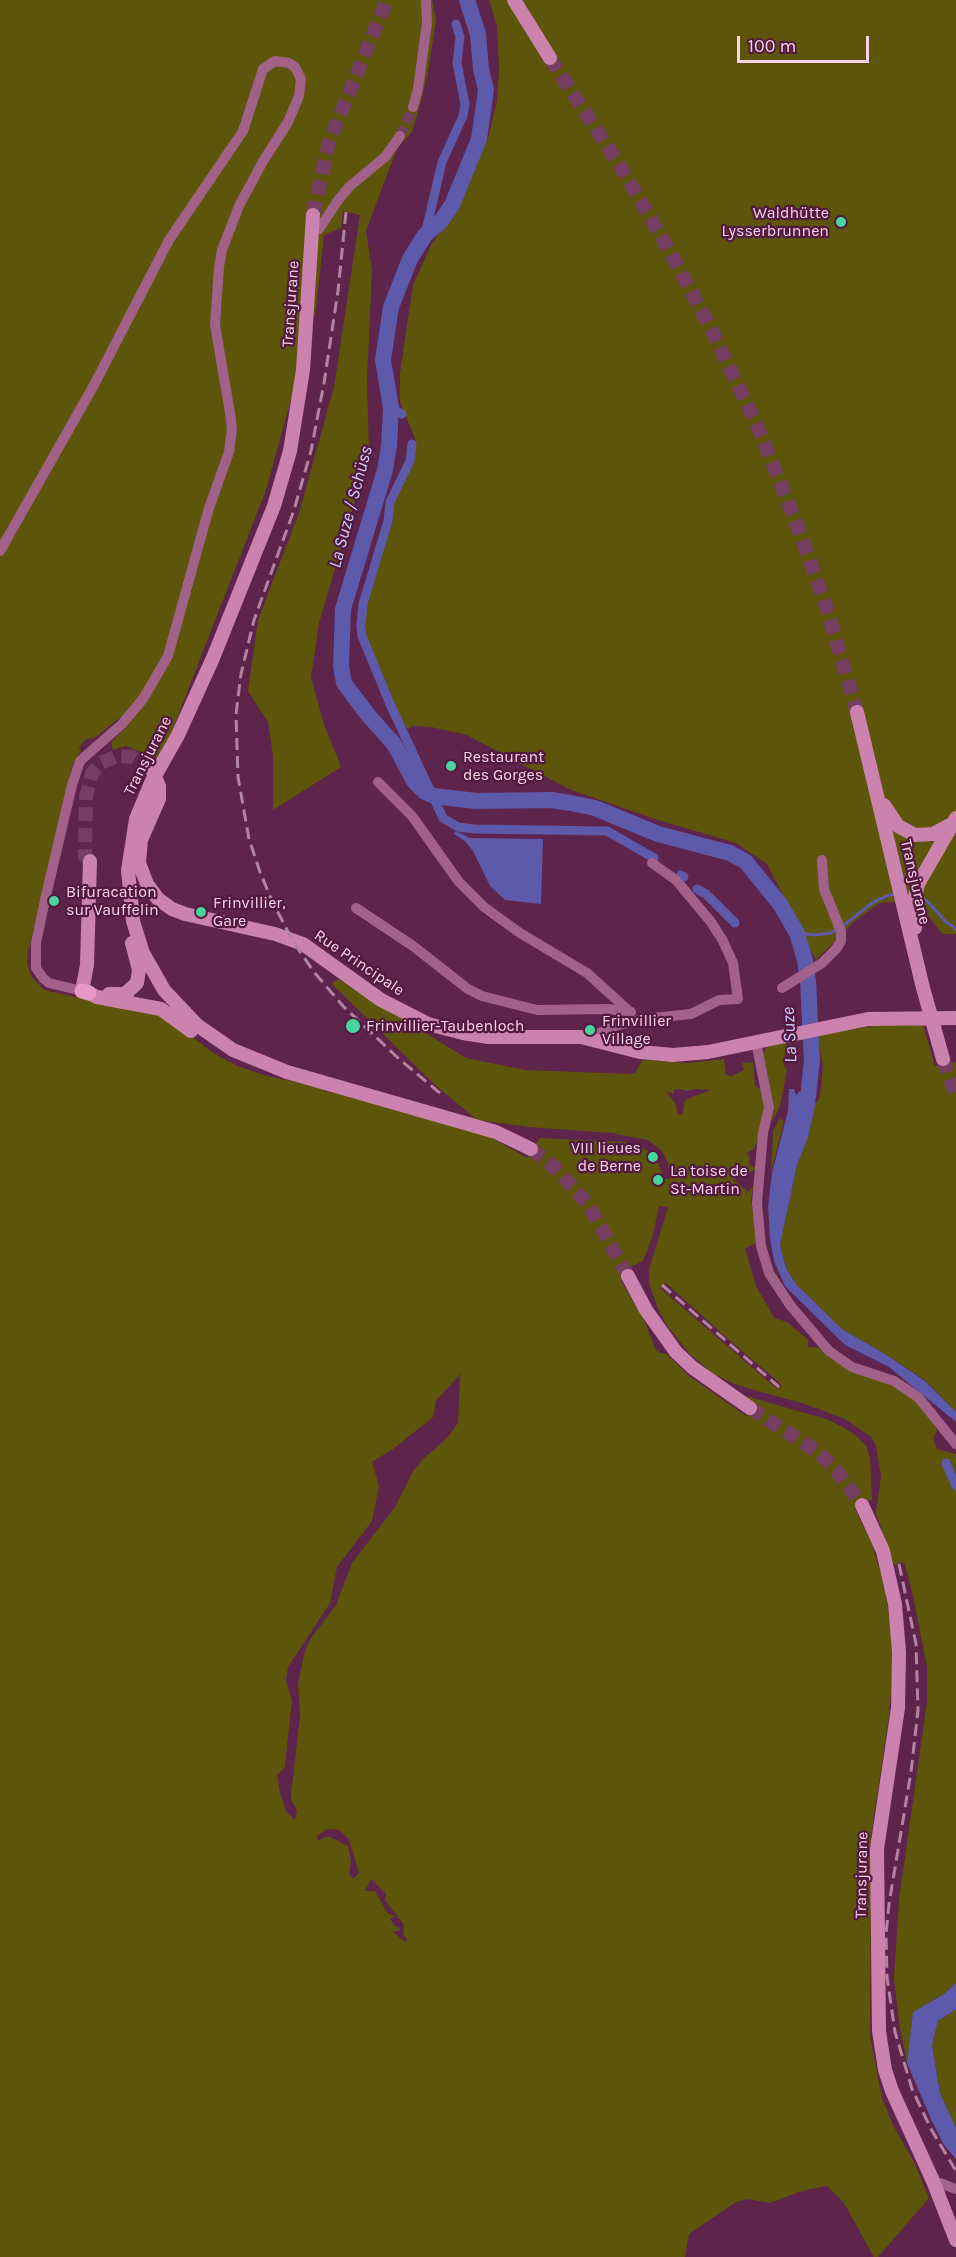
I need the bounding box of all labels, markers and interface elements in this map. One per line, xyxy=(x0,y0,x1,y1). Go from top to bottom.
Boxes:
scale bar xyxy=(740,24,872,62)
text: 100 m xyxy=(748,35,796,57)
place label: Waldhütte Lysserbrunnen xyxy=(722,203,829,241)
marker: Waldhütte Lysserbrunnen xyxy=(834,215,848,229)
street label: Transjurane xyxy=(278,260,304,348)
water label: La Suze / Schüss xyxy=(324,444,378,570)
street label: Transjurane xyxy=(120,713,176,799)
place label: Restaurant des Gorges xyxy=(463,747,544,785)
marker: Restaurant des Gorges xyxy=(444,759,458,773)
street label: Transjurane xyxy=(896,838,934,926)
place label: Bifuracation sur Vauffelin xyxy=(66,882,159,920)
place label: Frinvillier, Gare xyxy=(213,893,285,931)
marker: Bifuracation sur Vauffelin xyxy=(47,894,61,908)
marker: Frinvillier, Gare xyxy=(194,905,208,919)
street label: Rue Principale xyxy=(310,926,408,1000)
water label: La Suze xyxy=(778,1006,802,1064)
place label: Frinvillier Village xyxy=(602,1011,671,1049)
place label: Frinvillier-Taubenloch xyxy=(366,1016,524,1036)
marker: Frinvillier-Taubenloch xyxy=(344,1017,362,1035)
marker: Frinvillier Village xyxy=(583,1023,597,1037)
place label: VIII lieues de Berne xyxy=(571,1138,641,1176)
marker: VIII lieues de Berne xyxy=(646,1150,660,1164)
place label: La toise de St-Martin xyxy=(670,1161,748,1199)
marker: La toise de St-Martin xyxy=(651,1173,665,1187)
street label: Transjurane xyxy=(852,1832,872,1918)

